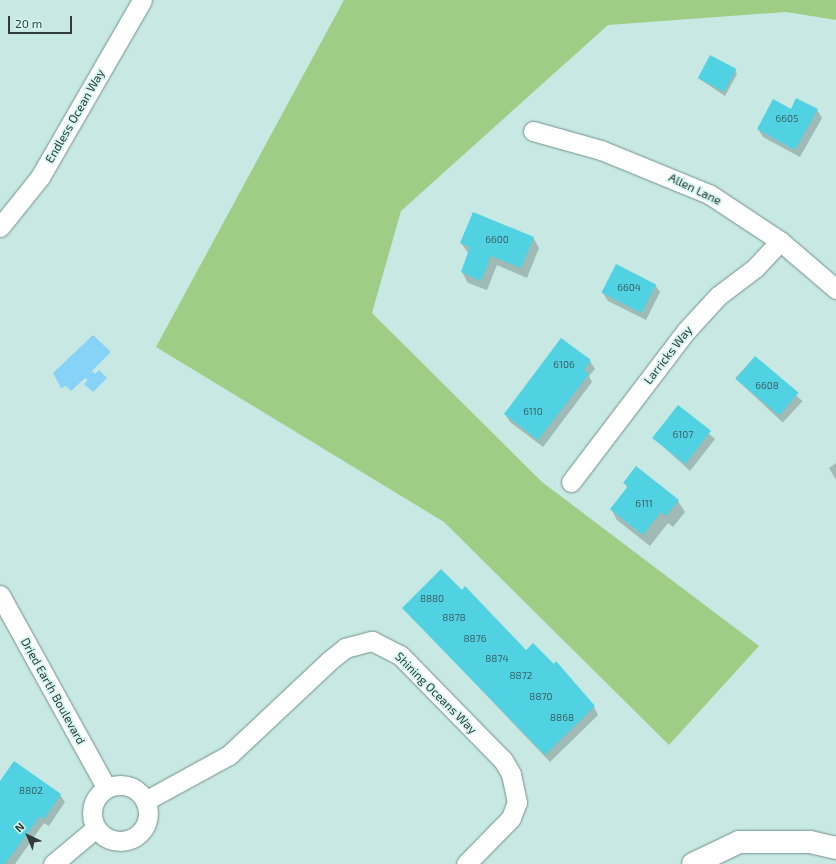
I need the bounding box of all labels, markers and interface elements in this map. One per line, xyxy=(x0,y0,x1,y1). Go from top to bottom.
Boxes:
scale bar xyxy=(10,8,74,34)
text: 20 m xyxy=(15,16,42,30)
street label: Endless Ocean Way xyxy=(42,66,108,166)
house number: 6605 xyxy=(776,113,798,125)
street label: Allen Lane xyxy=(666,170,724,208)
house number: 6600 xyxy=(485,234,509,246)
house number: 6604 xyxy=(617,282,641,294)
street label: Larricks Way xyxy=(641,323,695,387)
house number: 6106 xyxy=(553,359,575,371)
house number: 6608 xyxy=(755,380,779,392)
house number: 6110 xyxy=(523,406,543,418)
house number: 6107 xyxy=(673,429,693,441)
house number: 6111 xyxy=(635,498,653,510)
house number: 8880 xyxy=(420,593,444,605)
house number: 8878 xyxy=(442,612,466,624)
house number: 8876 xyxy=(464,633,486,645)
street label: Dried Earth Boulevard xyxy=(18,635,88,747)
street label: Shining Oceans Way xyxy=(392,649,480,737)
house number: 8874 xyxy=(485,653,509,665)
house number: 8872 xyxy=(510,670,532,682)
house number: 8870 xyxy=(529,691,553,703)
house number: 8868 xyxy=(550,712,574,724)
house number: 8802 xyxy=(19,785,43,797)
north arrow xyxy=(8,816,48,856)
text: N xyxy=(12,820,27,834)

